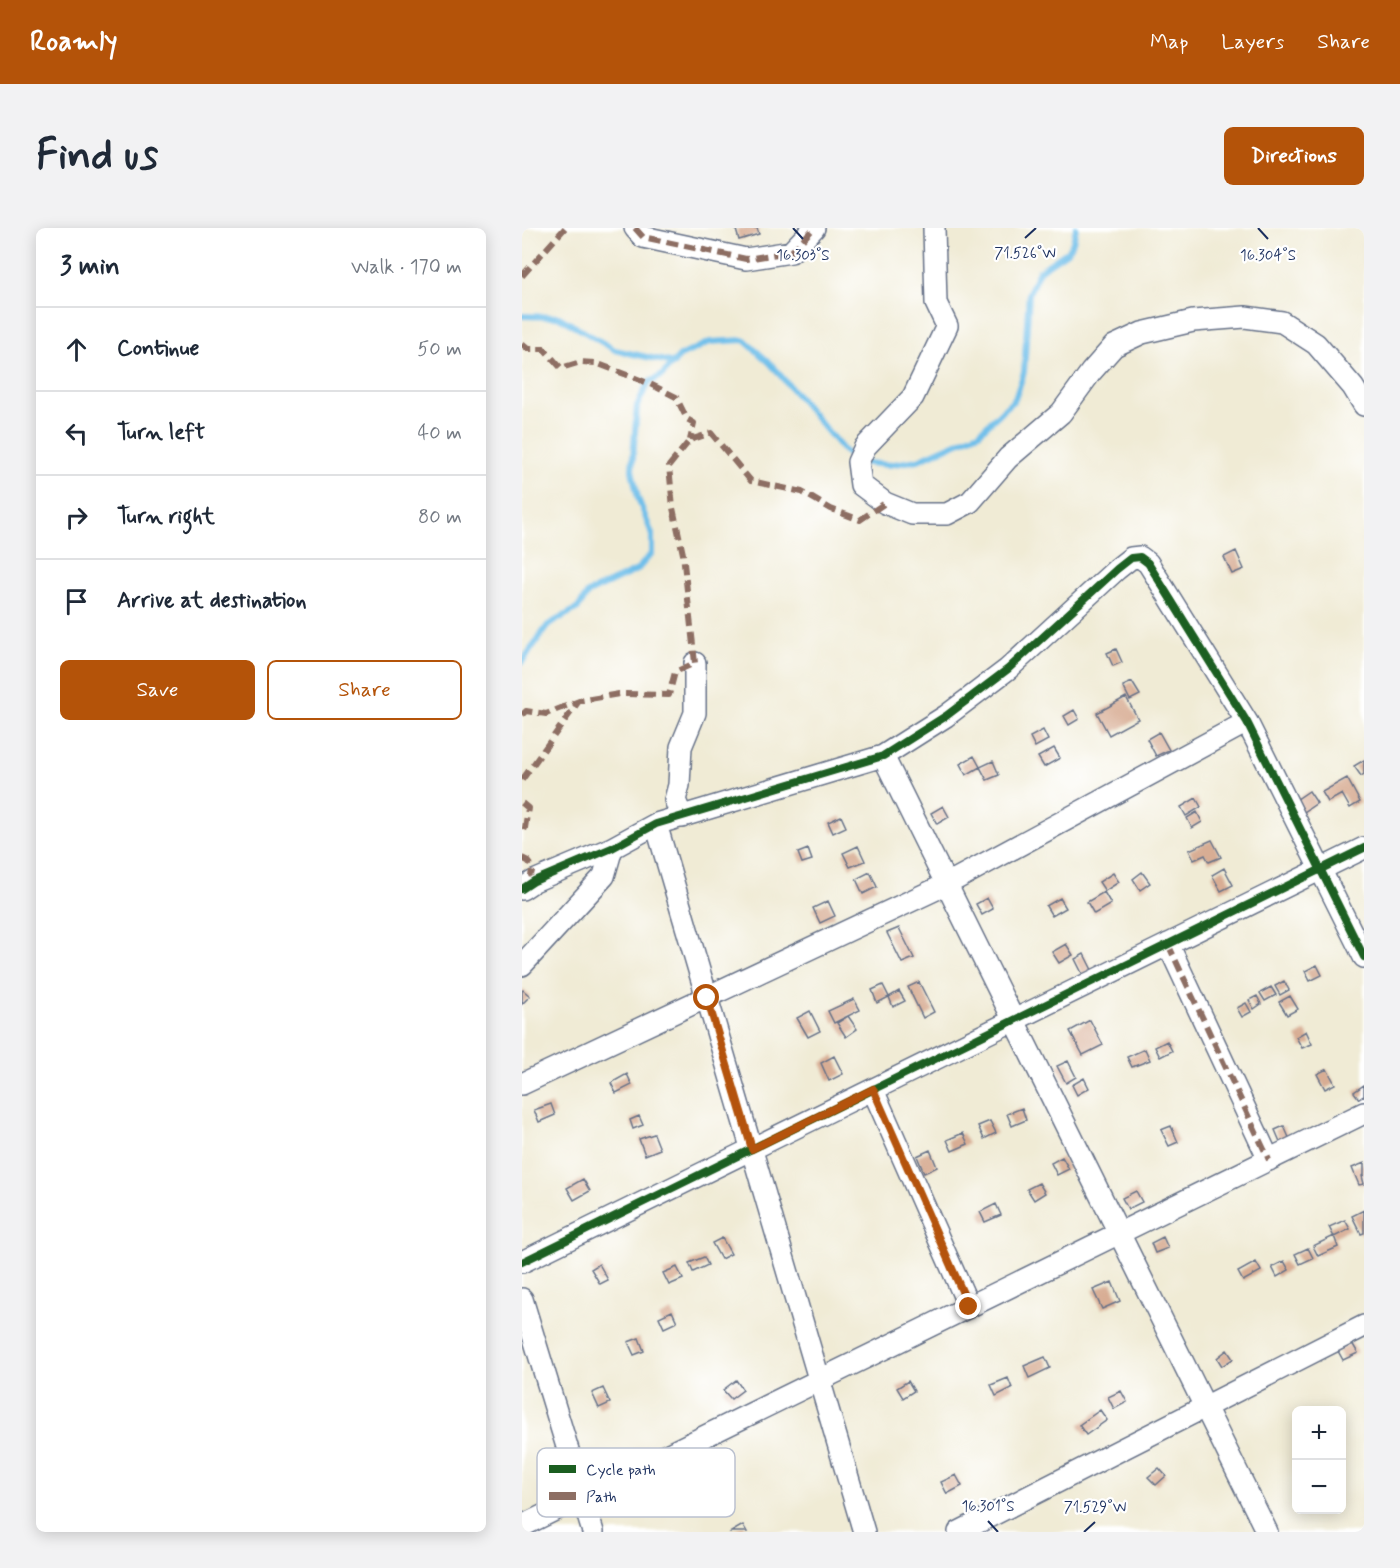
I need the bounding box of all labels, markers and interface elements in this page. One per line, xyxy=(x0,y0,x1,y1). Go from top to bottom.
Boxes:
text: Roamly xyxy=(30,24,118,61)
text: Map xyxy=(1150,28,1188,56)
text: Layers xyxy=(1221,28,1284,56)
text: Share xyxy=(1317,28,1370,56)
button: Directions xyxy=(1224,127,1364,185)
text: Find us xyxy=(36,129,158,184)
text: 71.526°W xyxy=(994,244,1056,264)
text: 16.303°S xyxy=(776,246,830,266)
text: 16.304°S xyxy=(1240,246,1296,266)
text: 3 min xyxy=(60,250,120,284)
text: Walk · 170 m xyxy=(351,254,462,281)
icon: ahead xyxy=(60,333,93,366)
text: Continue xyxy=(117,335,199,363)
text: 50 m xyxy=(417,336,462,363)
icon: left xyxy=(60,417,93,450)
text: Turn left xyxy=(117,419,205,447)
text: 40 m xyxy=(418,420,462,447)
icon: right xyxy=(60,501,93,534)
text: Turn right xyxy=(117,503,215,531)
text: 80 m xyxy=(418,504,462,531)
icon: arrive xyxy=(60,585,93,618)
text: Arrive at destination xyxy=(117,587,307,615)
button: Save xyxy=(60,660,255,720)
button: Share xyxy=(267,660,462,720)
route start xyxy=(693,984,719,1010)
route end xyxy=(955,1293,981,1319)
map controls xyxy=(1292,1406,1346,1514)
button: + xyxy=(1292,1406,1346,1460)
legend xyxy=(537,1448,735,1517)
text: Cycle path xyxy=(586,1460,656,1481)
button: − xyxy=(1292,1460,1346,1514)
text: Path xyxy=(586,1487,617,1508)
text: 16.301°S xyxy=(961,1497,1015,1517)
text: 71.529°W xyxy=(1064,1498,1126,1518)

